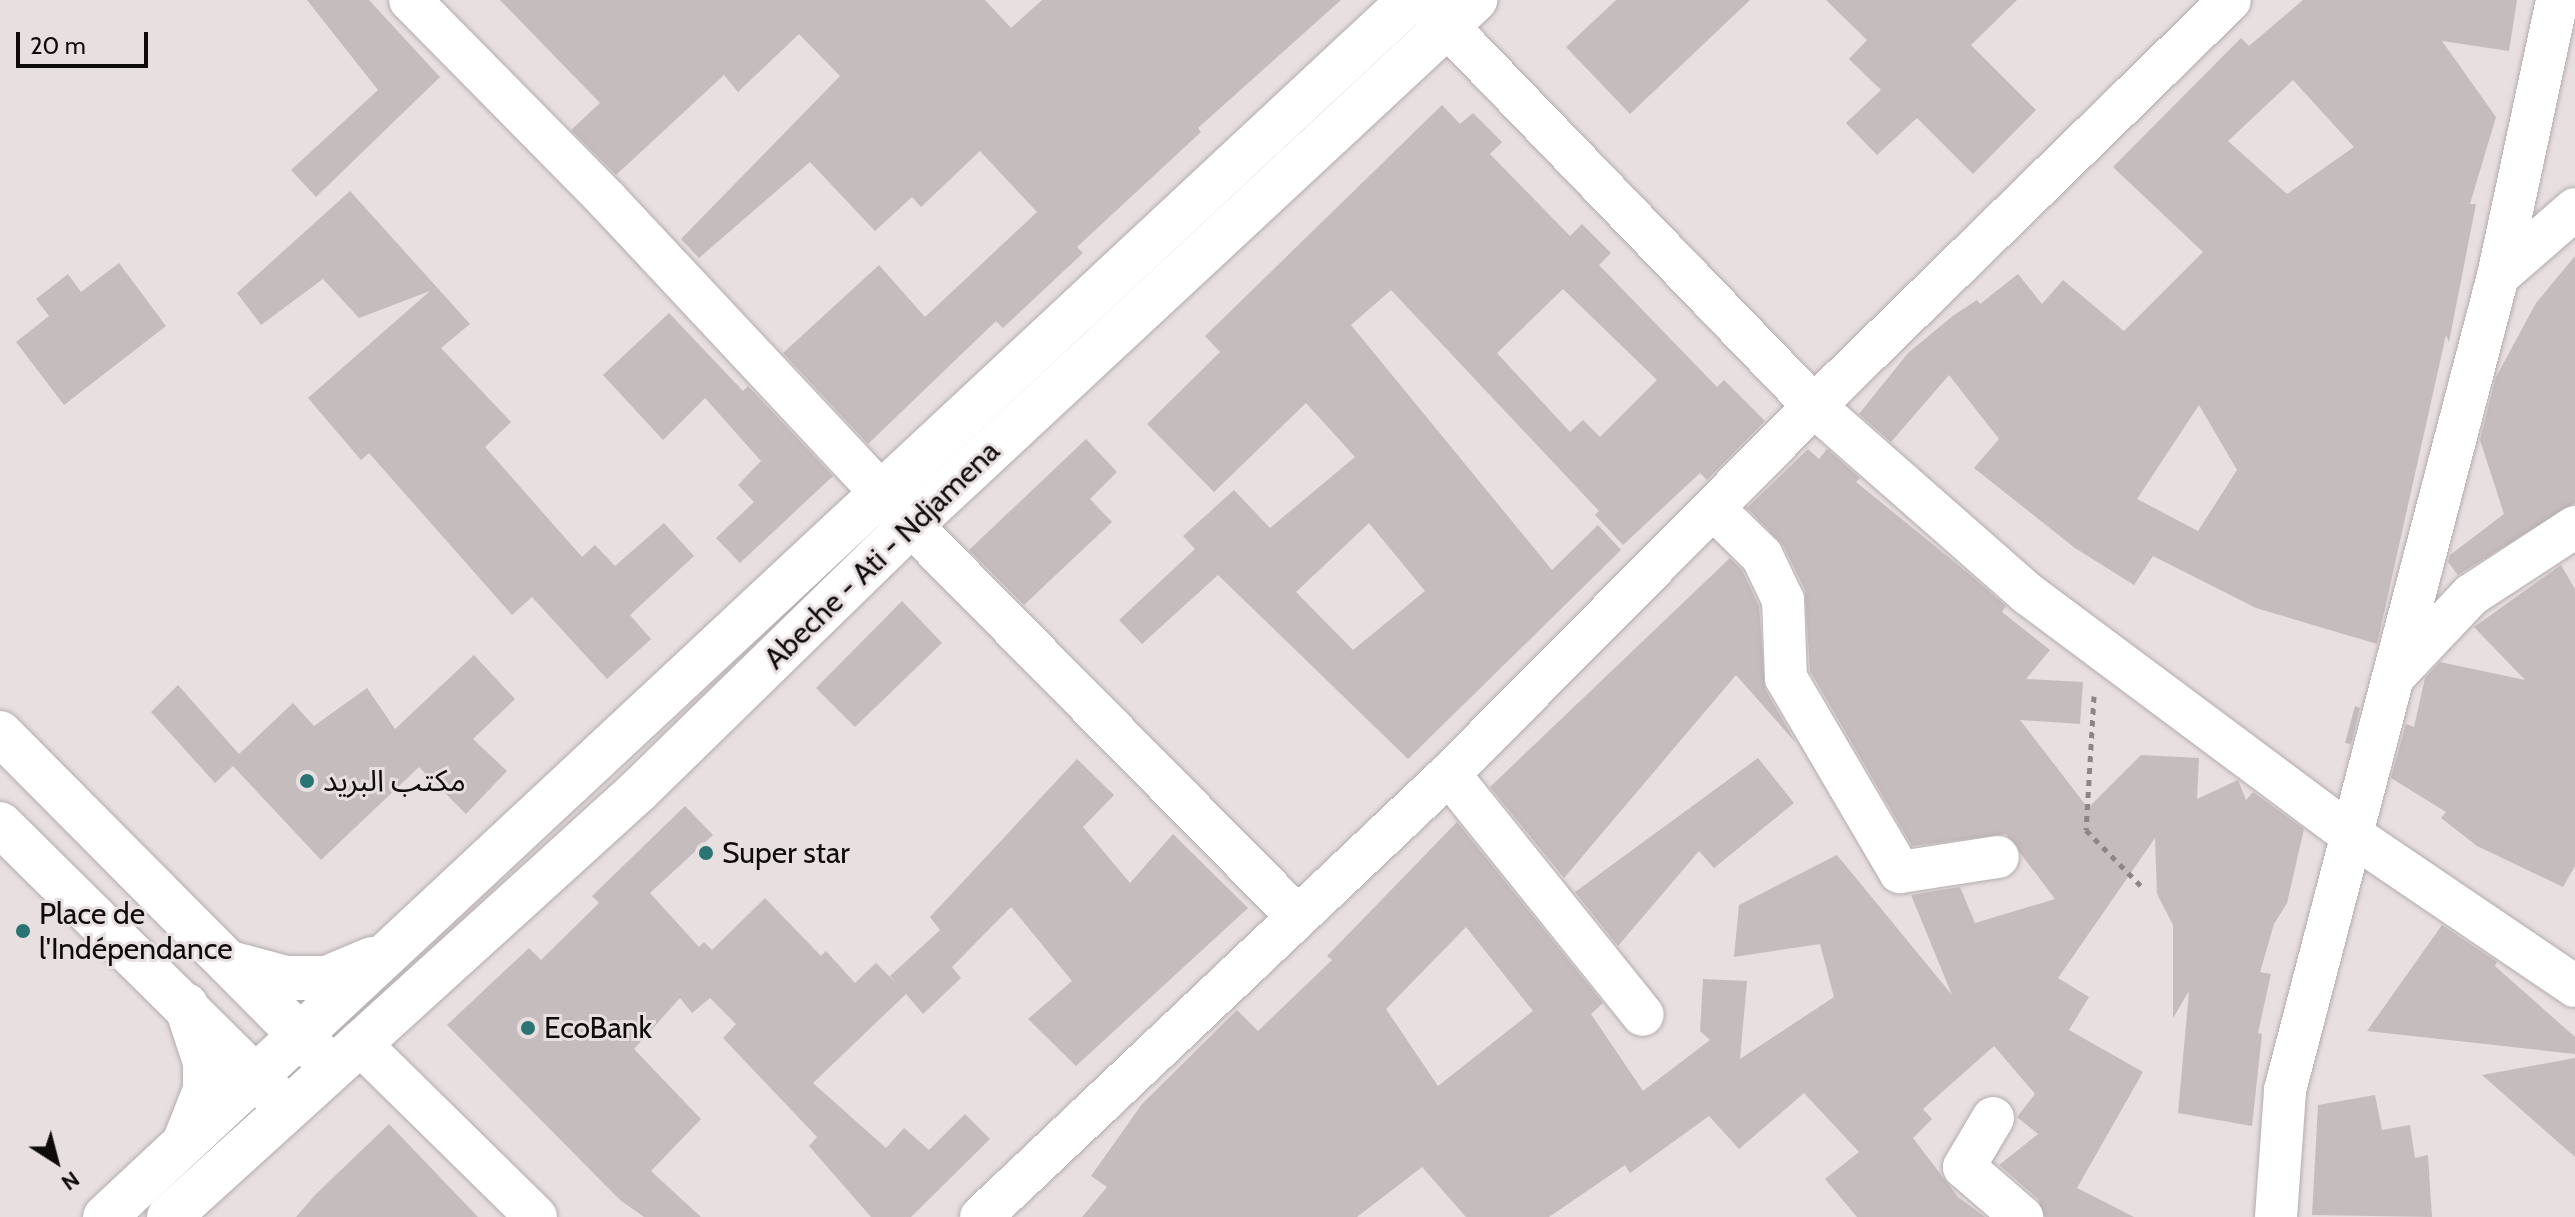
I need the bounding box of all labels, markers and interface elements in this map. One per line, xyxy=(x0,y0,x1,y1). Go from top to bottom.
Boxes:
scale bar xyxy=(20,16,152,66)
text: 20 m xyxy=(30,31,86,60)
street label: Abeche - Ati - Ndjamena xyxy=(757,433,1007,677)
place label: مكتب البريد xyxy=(323,763,466,799)
marker: مكتب البريد xyxy=(298,772,316,790)
place label: Super star xyxy=(722,835,850,871)
marker: Super star xyxy=(697,844,715,862)
place label: Place de l'Indépendance xyxy=(39,896,233,966)
marker: Place de l'Indépendance xyxy=(14,922,32,940)
place label: EcoBank xyxy=(544,1010,652,1046)
marker: EcoBank xyxy=(519,1019,537,1037)
north arrow xyxy=(16,1121,96,1201)
text: N xyxy=(56,1165,85,1196)

